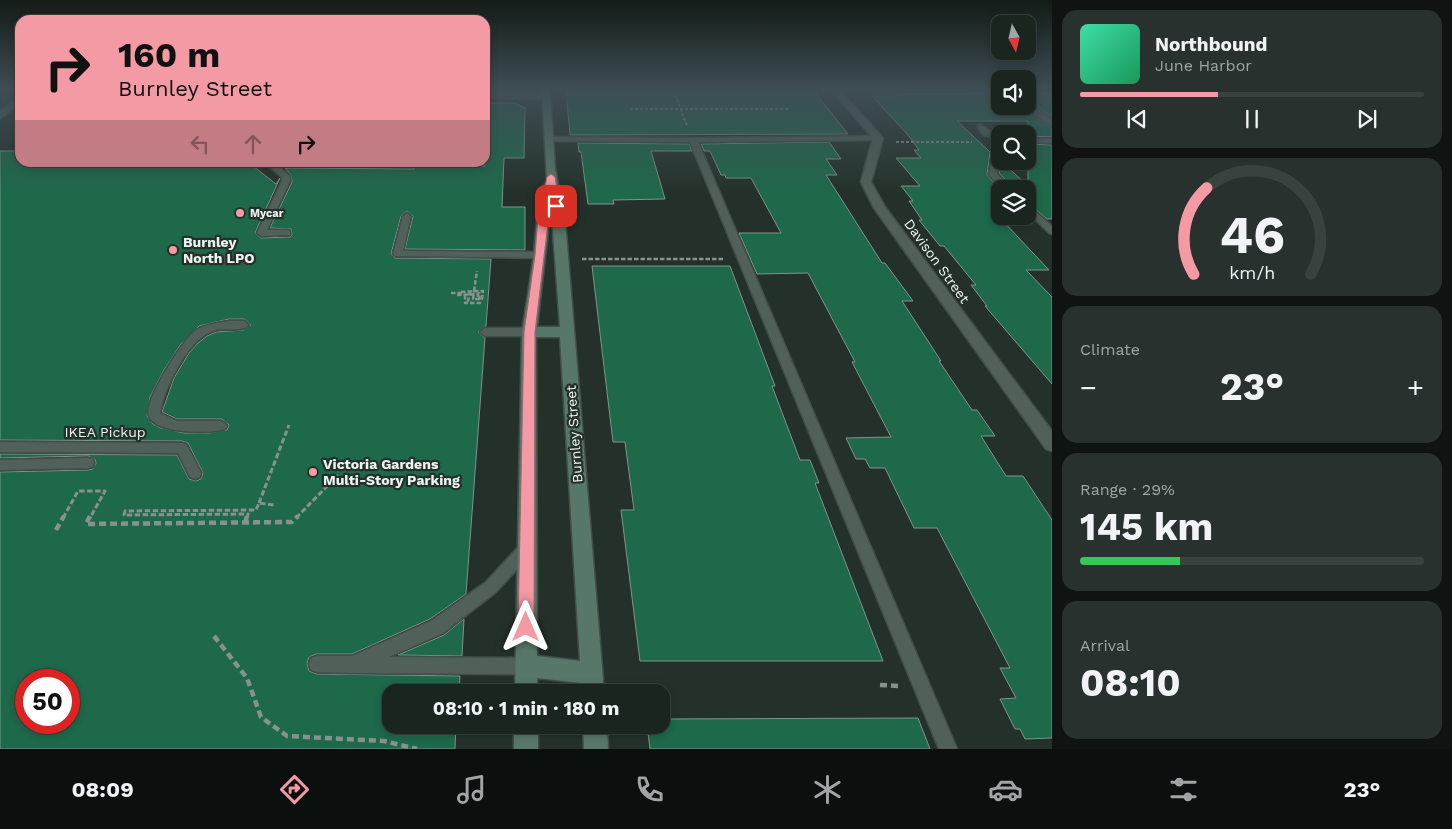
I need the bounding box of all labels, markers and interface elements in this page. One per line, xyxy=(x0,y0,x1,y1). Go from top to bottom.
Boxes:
north arrow xyxy=(991,15,1036,60)
map controls xyxy=(991,15,1036,225)
text: Northbound xyxy=(1155,33,1267,56)
text: 160 m xyxy=(118,34,220,76)
icon: right xyxy=(35,35,100,100)
text: June Harbor xyxy=(1155,56,1252,75)
button: sound xyxy=(991,70,1036,115)
text: Burnley Street xyxy=(118,76,272,101)
icon: previous xyxy=(1123,105,1151,133)
icon: pause xyxy=(1238,105,1266,133)
icon: next xyxy=(1353,105,1381,133)
button: search xyxy=(991,125,1036,170)
icon: left xyxy=(186,130,214,158)
icon: ahead xyxy=(239,130,267,158)
icon: right xyxy=(292,130,320,158)
button: layers xyxy=(991,180,1036,225)
pin xyxy=(535,185,577,227)
icon: arrive xyxy=(542,192,570,220)
text: 46 xyxy=(1219,205,1285,266)
marker: Mycar xyxy=(234,207,246,219)
place label: Mycar xyxy=(250,207,284,220)
street label: Davison Street xyxy=(901,216,973,306)
place label: Burnley North LPO xyxy=(183,234,255,266)
marker: Burnley North LPO xyxy=(167,244,179,256)
text: km/h xyxy=(1229,262,1275,283)
text: Climate xyxy=(1080,340,1140,359)
text: 23° xyxy=(1220,365,1284,409)
text: − xyxy=(1080,371,1097,404)
text: + xyxy=(1407,371,1424,404)
street label: Burnley Street xyxy=(563,384,585,483)
street label: IKEA Pickup xyxy=(64,424,146,440)
place label: Victoria Gardens Multi-Story Parking xyxy=(323,456,460,488)
marker: Victoria Gardens Multi-Story Parking xyxy=(307,466,319,478)
text: Range · 29% xyxy=(1080,480,1175,499)
text: 145 km xyxy=(1080,505,1213,549)
position arrow xyxy=(499,600,551,652)
text: Arrival xyxy=(1080,636,1130,655)
text: 08:10 xyxy=(1080,661,1181,705)
speed limit sign: 50 xyxy=(15,669,80,734)
text: 08:10 · 1 min · 180 m xyxy=(433,697,619,720)
icon: directions xyxy=(277,772,312,807)
icon: music xyxy=(454,772,489,807)
icon: phone xyxy=(632,772,667,807)
icon: climate xyxy=(810,772,845,807)
icon: car xyxy=(988,772,1023,807)
icon: filters xyxy=(1166,772,1201,807)
text: 08:09 xyxy=(71,777,134,802)
text: 23° xyxy=(1343,777,1380,802)

